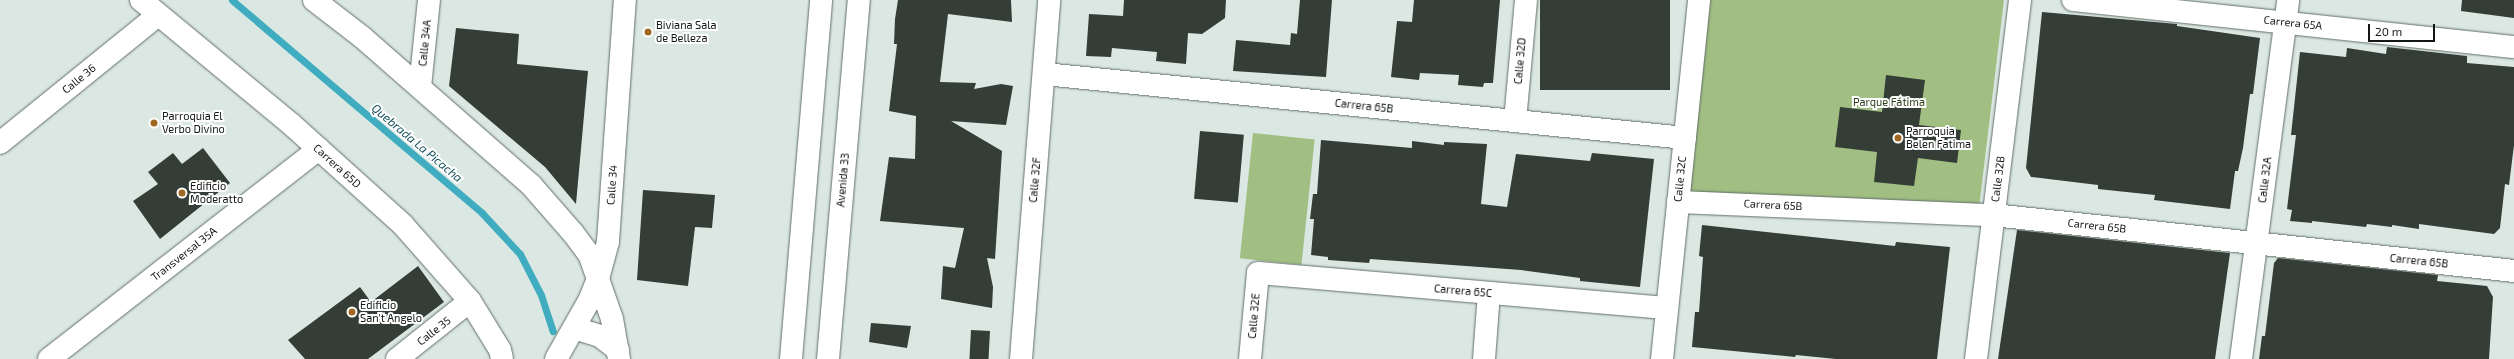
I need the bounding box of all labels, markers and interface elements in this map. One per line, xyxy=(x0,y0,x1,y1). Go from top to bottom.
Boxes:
street label: Carrera 65A xyxy=(2263,13,2323,33)
scale bar xyxy=(2370,16,2437,42)
street label: Calle 34A xyxy=(416,19,434,67)
place label: Biviana Sala de Belleza xyxy=(656,19,717,45)
text: 20 m xyxy=(2375,24,2402,38)
marker: Biviana Sala de Belleza xyxy=(643,27,653,37)
street label: Calle 32D xyxy=(1511,37,1529,85)
street label: Calle 36 xyxy=(59,61,99,97)
park label: Parque Fátima xyxy=(1853,95,1925,109)
street label: Carrera 65B xyxy=(1334,96,1394,116)
water label: Quebrada La Picacha xyxy=(369,101,465,185)
place label: Parroquia El Verbo Divino xyxy=(162,110,225,136)
marker: Parroquia El Verbo Divino xyxy=(149,118,159,128)
place label: Parroquia Belen Fatima xyxy=(1906,125,1971,151)
marker: Parroquia Belen Fatima xyxy=(1893,133,1903,143)
street label: Carrera 65D xyxy=(311,141,363,191)
street label: Avenida 33 xyxy=(834,152,852,208)
street label: Calle 32B xyxy=(1989,155,2007,203)
street label: Calle 32C xyxy=(1671,156,1689,202)
street label: Calle 32A xyxy=(2256,156,2274,204)
street label: Calle 32F xyxy=(1026,157,1044,203)
street label: Calle 34 xyxy=(604,165,620,205)
place label: Edificio Moderatto xyxy=(190,180,243,206)
marker: Edificio Moderatto xyxy=(177,188,187,198)
street label: Carrera 65B xyxy=(1743,197,1803,213)
street label: Carrera 65B xyxy=(2067,216,2127,236)
street label: Transversal 35A xyxy=(148,224,220,284)
street label: Carrera 65B xyxy=(2389,251,2449,271)
street label: Carrera 65C xyxy=(1433,282,1493,300)
street label: Calle 32E xyxy=(1245,293,1263,339)
place label: Edificio San't Angelo xyxy=(360,299,422,325)
marker: Edificio San't Angelo xyxy=(347,307,357,317)
street label: Calle 35 xyxy=(414,314,454,348)

